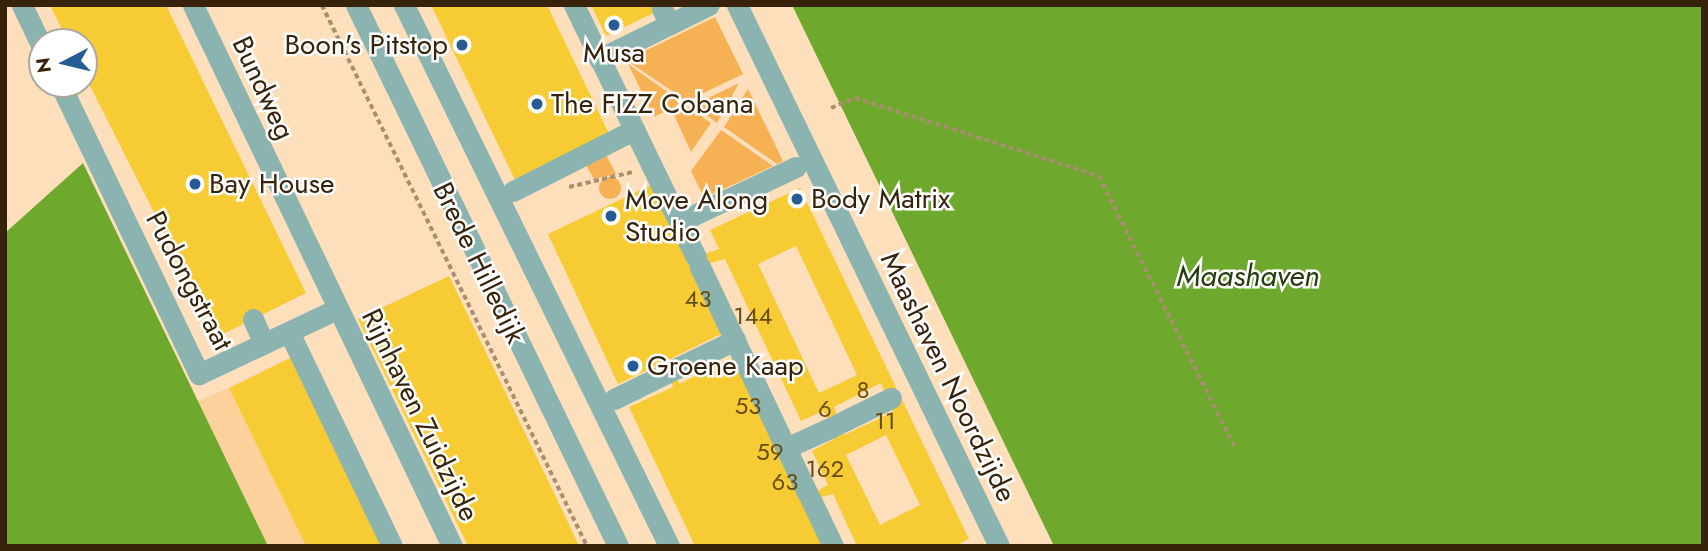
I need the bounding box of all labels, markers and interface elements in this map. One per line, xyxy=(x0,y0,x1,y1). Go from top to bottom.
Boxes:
marker: Musa xyxy=(606,17,622,33)
north arrow xyxy=(28,28,98,98)
place label: Boon's Pitstop xyxy=(284,28,448,62)
street label: Bundweg xyxy=(225,31,301,145)
place label: Musa xyxy=(583,36,645,70)
marker: Boon's Pitstop xyxy=(454,37,470,53)
text: N xyxy=(29,56,58,75)
place label: The FIZZ Cobana xyxy=(551,87,753,121)
marker: The FIZZ Cobana xyxy=(529,96,545,112)
place label: Bay House xyxy=(209,167,334,201)
marker: Bay House xyxy=(187,176,203,192)
street label: Brede Hilledijk xyxy=(426,177,532,349)
place label: Body Matrix xyxy=(811,182,950,216)
place label: Move Along Studio xyxy=(625,183,768,249)
marker: Body Matrix xyxy=(789,191,805,207)
street label: Pudongstraat xyxy=(138,206,240,356)
marker: Move Along Studio xyxy=(603,208,619,224)
street label: Maashaven Noordzijde xyxy=(873,247,1023,507)
water label: Maashaven xyxy=(1177,258,1319,294)
house number: 43 xyxy=(684,285,712,313)
house number: 144 xyxy=(734,302,772,330)
street label: Rijnhaven Zuidzijde xyxy=(354,303,486,527)
place label: Groene Kaap xyxy=(647,349,804,383)
marker: Groene Kaap xyxy=(625,358,641,374)
house number: 8 xyxy=(856,376,870,404)
house number: 53 xyxy=(735,392,761,420)
house number: 6 xyxy=(818,395,832,423)
house number: 11 xyxy=(874,407,896,435)
house number: 59 xyxy=(756,438,784,466)
house number: 162 xyxy=(806,455,844,483)
house number: 63 xyxy=(772,468,798,496)

